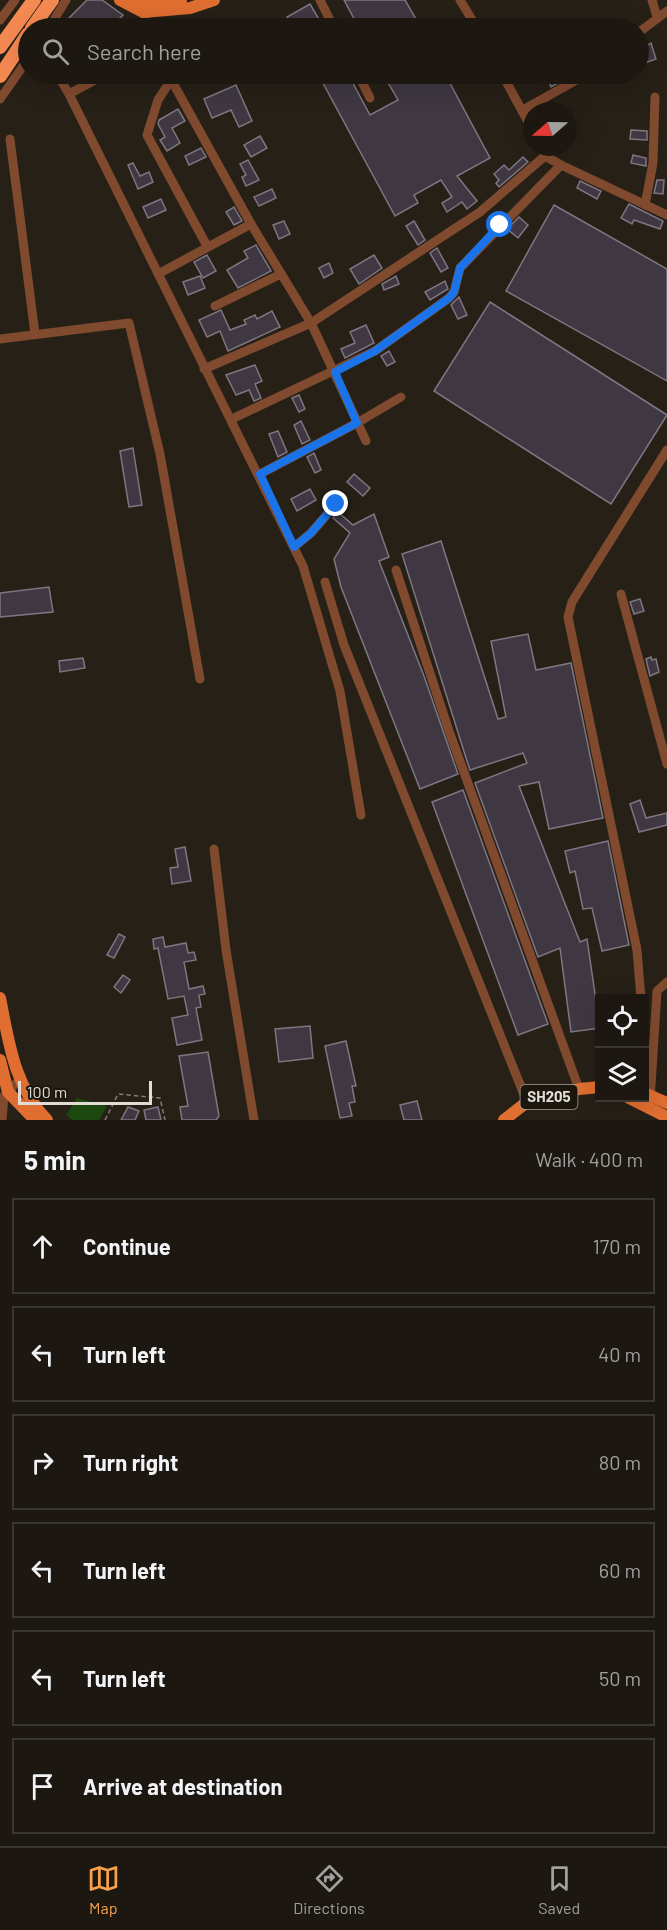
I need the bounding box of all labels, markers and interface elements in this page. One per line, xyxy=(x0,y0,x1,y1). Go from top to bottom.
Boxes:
search box xyxy=(18,18,649,84)
icon: search xyxy=(39,35,72,68)
text: Search here xyxy=(87,38,201,64)
north arrow xyxy=(523,102,577,156)
route start xyxy=(486,211,512,237)
route end xyxy=(322,490,348,516)
map controls xyxy=(595,994,649,1102)
button: locate xyxy=(595,994,649,1048)
button: layers xyxy=(595,1048,649,1102)
scale bar xyxy=(18,1078,152,1106)
text: 100 m xyxy=(27,1082,67,1101)
road number: SH205 xyxy=(520,1085,578,1109)
text: 5 min xyxy=(24,1144,86,1175)
text: Walk · 400 m xyxy=(535,1147,643,1171)
icon: ahead xyxy=(26,1230,59,1263)
text: Continue xyxy=(83,1233,171,1259)
text: 170 m xyxy=(593,1234,641,1258)
icon: left xyxy=(26,1338,59,1371)
text: Turn left xyxy=(83,1341,166,1367)
text: 40 m xyxy=(598,1342,641,1366)
icon: right xyxy=(26,1446,59,1479)
text: Turn right xyxy=(83,1449,178,1475)
text: 80 m xyxy=(599,1450,641,1474)
icon: left xyxy=(26,1554,59,1587)
text: Turn left xyxy=(83,1557,166,1583)
text: 60 m xyxy=(599,1558,641,1582)
icon: left xyxy=(26,1662,59,1695)
text: Turn left xyxy=(83,1665,166,1691)
text: 50 m xyxy=(599,1666,641,1690)
icon: arrive xyxy=(26,1770,59,1803)
text: Arrive at destination xyxy=(83,1773,282,1799)
tab: Map xyxy=(87,1862,120,1917)
tab: Directions xyxy=(293,1862,365,1917)
tab: Saved xyxy=(538,1862,580,1917)

